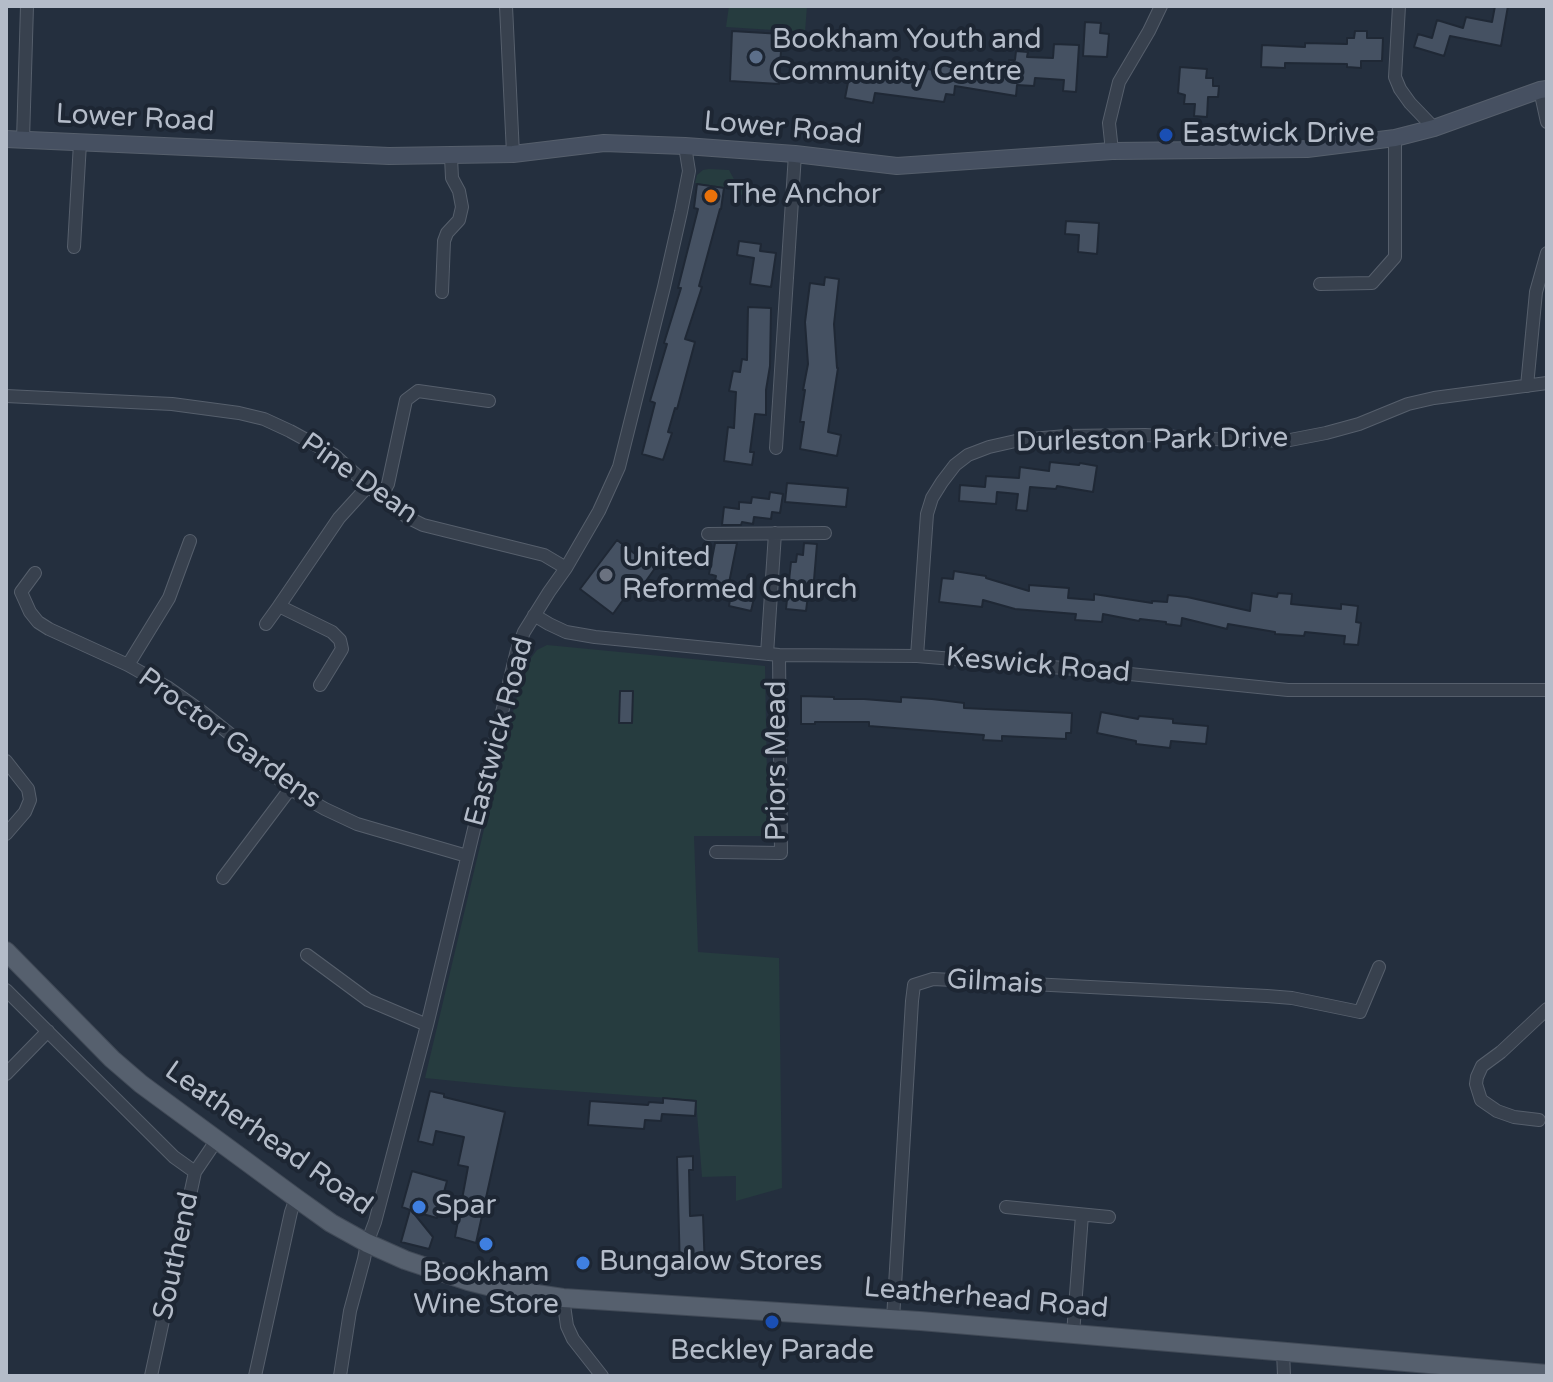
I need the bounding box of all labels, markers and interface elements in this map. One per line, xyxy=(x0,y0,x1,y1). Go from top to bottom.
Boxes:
place label: Bookham Youth and Community Centre xyxy=(772,24,1042,90)
marker: Bookham Youth and Community Centre xyxy=(747,48,765,66)
street label: Lower Road xyxy=(55,98,215,140)
street label: Lower Road xyxy=(702,105,864,153)
place label: Eastwick Drive xyxy=(1182,118,1375,152)
marker: Eastwick Drive xyxy=(1157,126,1175,144)
place label: The Anchor xyxy=(727,179,882,213)
marker: The Anchor xyxy=(702,187,720,205)
street label: Durleston Park Drive xyxy=(1015,422,1289,460)
street label: Pine Dean xyxy=(294,427,424,531)
place label: United Reformed Church xyxy=(622,542,858,608)
marker: United Reformed Church xyxy=(597,566,615,584)
street label: Eastwick Road xyxy=(459,634,541,830)
street label: Keswick Road xyxy=(944,641,1132,691)
street label: Proctor Gardens xyxy=(131,661,327,817)
street label: Priors Mead xyxy=(761,681,795,841)
street label: Gilmais xyxy=(946,964,1044,1002)
street label: Leatherhead Road xyxy=(158,1055,378,1223)
street label: Southend xyxy=(147,1189,207,1323)
place label: Spar xyxy=(435,1190,496,1224)
marker: Spar xyxy=(410,1198,428,1216)
marker: Bookham Wine Store xyxy=(477,1235,495,1253)
place label: Bungalow Stores xyxy=(599,1246,823,1280)
marker: Bungalow Stores xyxy=(574,1254,592,1272)
place label: Bookham Wine Store xyxy=(413,1257,559,1323)
street label: Leatherhead Road xyxy=(862,1272,1110,1326)
marker: Beckley Parade xyxy=(763,1313,781,1331)
place label: Beckley Parade xyxy=(670,1335,874,1369)

